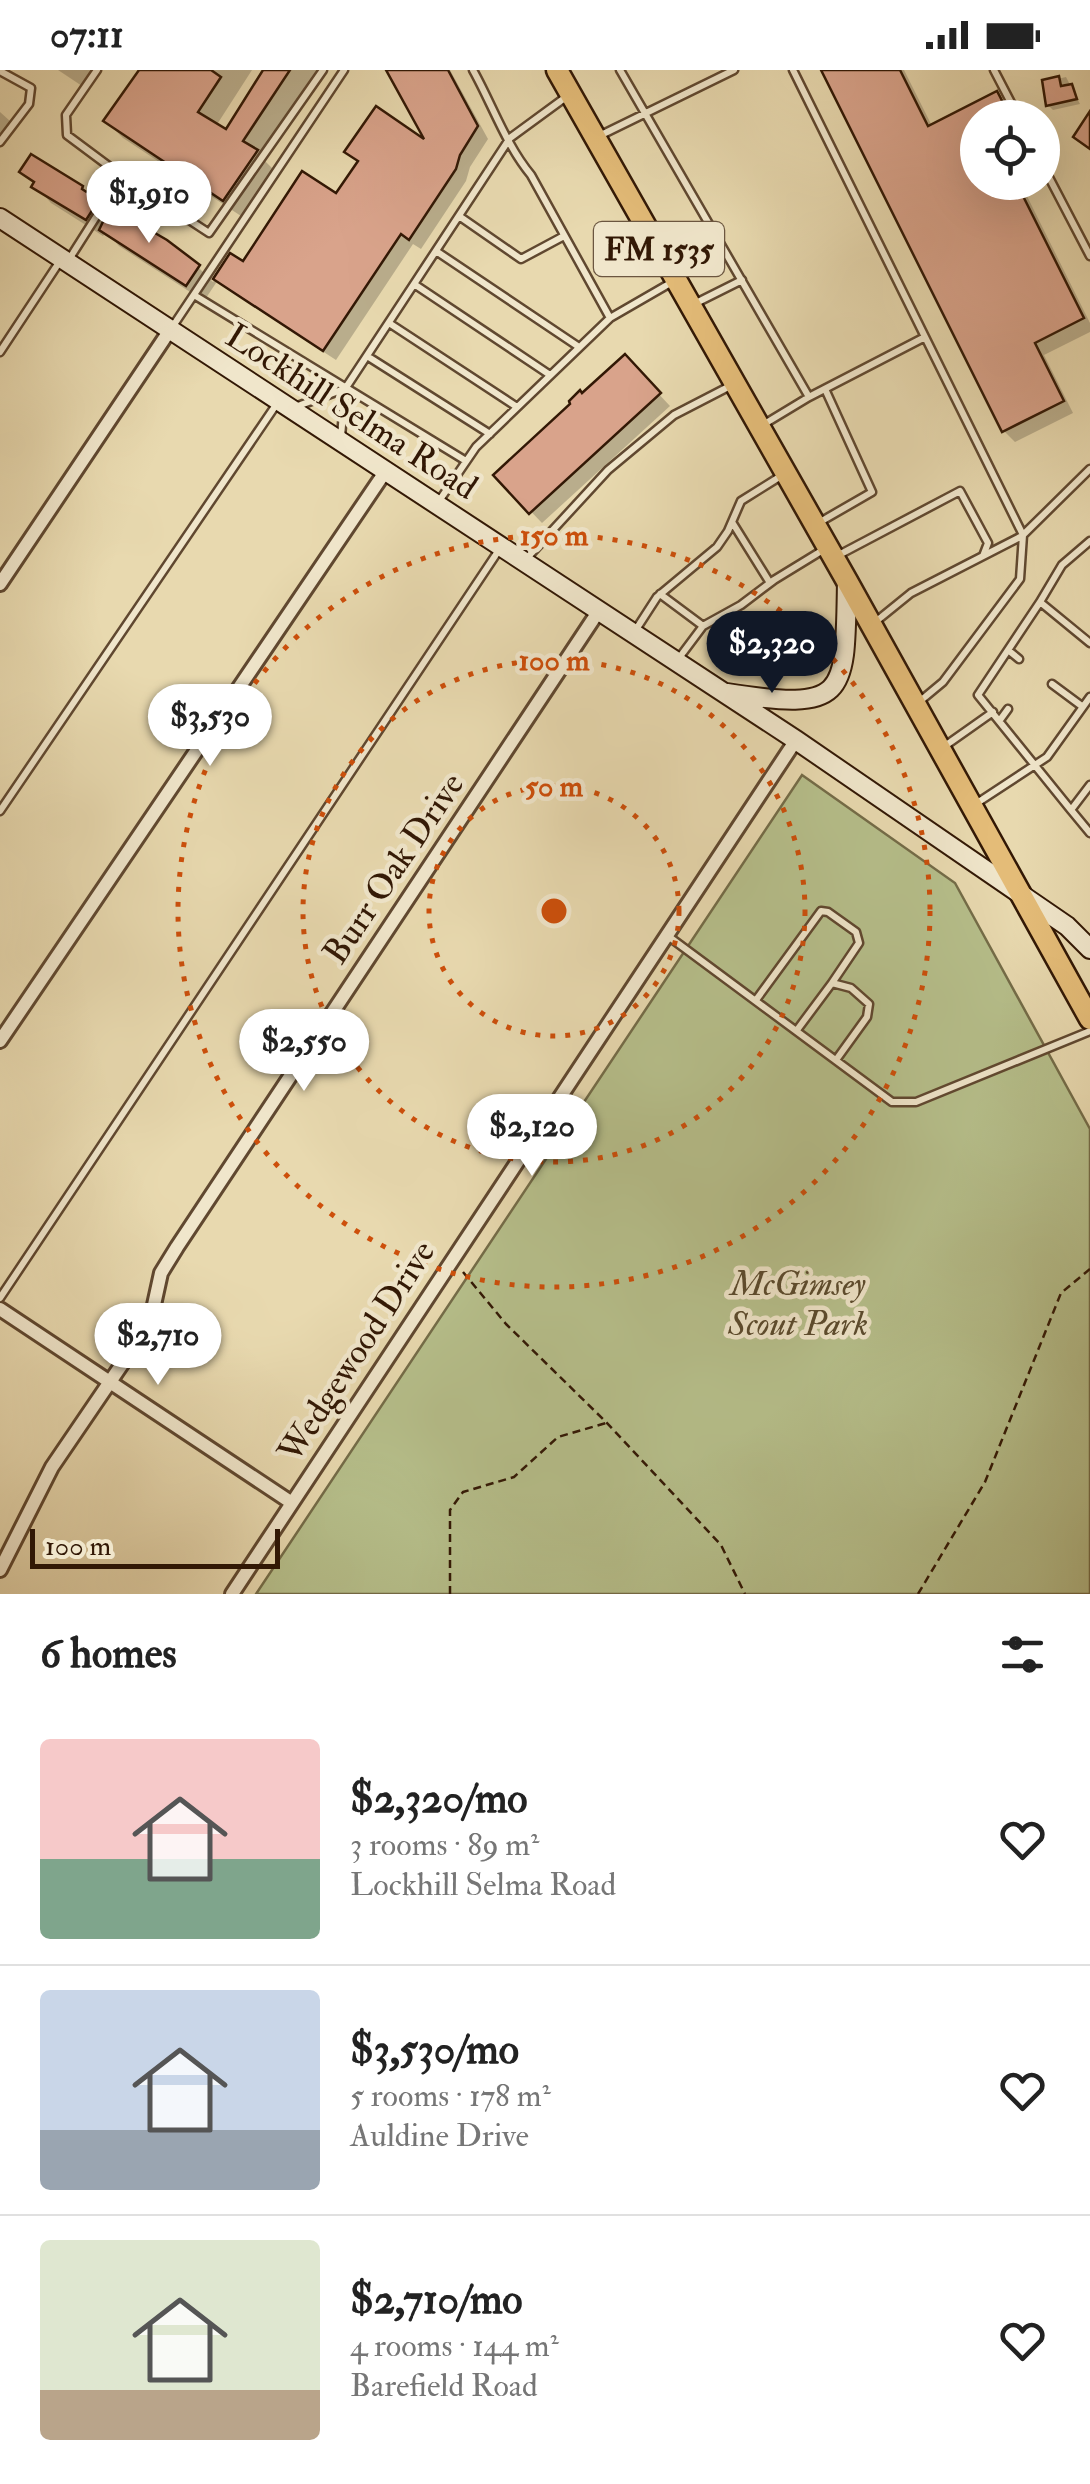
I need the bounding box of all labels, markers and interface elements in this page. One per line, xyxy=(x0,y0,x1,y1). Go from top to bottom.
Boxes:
text: 07:11 xyxy=(50,11,123,59)
map controls xyxy=(960,100,1060,200)
button: locate xyxy=(960,100,1060,200)
pin: $1,910 xyxy=(68,161,230,246)
text: $1,910 xyxy=(108,173,190,213)
road number: FM 1535 xyxy=(594,222,724,276)
street label: Lockhill Selma Road xyxy=(217,314,486,510)
text: 150 m xyxy=(520,517,589,554)
pin: $2,320 xyxy=(691,611,853,696)
text: $2,320 xyxy=(729,623,815,663)
text: 100 m xyxy=(519,642,590,679)
pin: $3,530 xyxy=(129,684,291,769)
text: $3,530 xyxy=(170,696,250,736)
street label: Burr Oak Drive xyxy=(314,764,474,973)
text: 50 m xyxy=(525,768,584,805)
centre of rings xyxy=(536,893,572,929)
pin: $2,550 xyxy=(223,1009,385,1094)
text: $2,550 xyxy=(261,1021,347,1061)
pin: $2,120 xyxy=(451,1094,613,1179)
text: $2,120 xyxy=(489,1106,575,1146)
street label: Wedgewood Drive xyxy=(268,1232,445,1472)
park label: McGimsey Scout Park xyxy=(727,1262,868,1346)
pin: $2,710 xyxy=(77,1303,239,1388)
text: $2,710 xyxy=(116,1315,200,1355)
scale bar xyxy=(30,1524,280,1568)
text: 100 m xyxy=(45,1529,111,1564)
icon: filters xyxy=(995,1627,1050,1682)
text: 6 homes xyxy=(40,1628,177,1680)
text: $2,320/mo xyxy=(350,1773,528,1825)
icon: home xyxy=(120,1779,240,1899)
icon: heart xyxy=(995,1812,1050,1867)
text: 3 rooms · 89 m² xyxy=(350,1825,539,1865)
text: Lockhill Selma Road xyxy=(350,1865,616,1905)
text: $3,530/mo xyxy=(350,2024,519,2076)
icon: home xyxy=(120,2030,240,2150)
icon: heart xyxy=(995,2063,1050,2118)
text: 5 rooms · 178 m² xyxy=(350,2076,551,2116)
text: Auldine Drive xyxy=(350,2116,529,2156)
text: $2,710/mo xyxy=(350,2274,523,2326)
icon: home xyxy=(120,2280,240,2400)
icon: heart xyxy=(995,2313,1050,2368)
text: 4 rooms · 144 m² xyxy=(350,2326,559,2366)
text: Barefield Road xyxy=(350,2366,538,2406)

